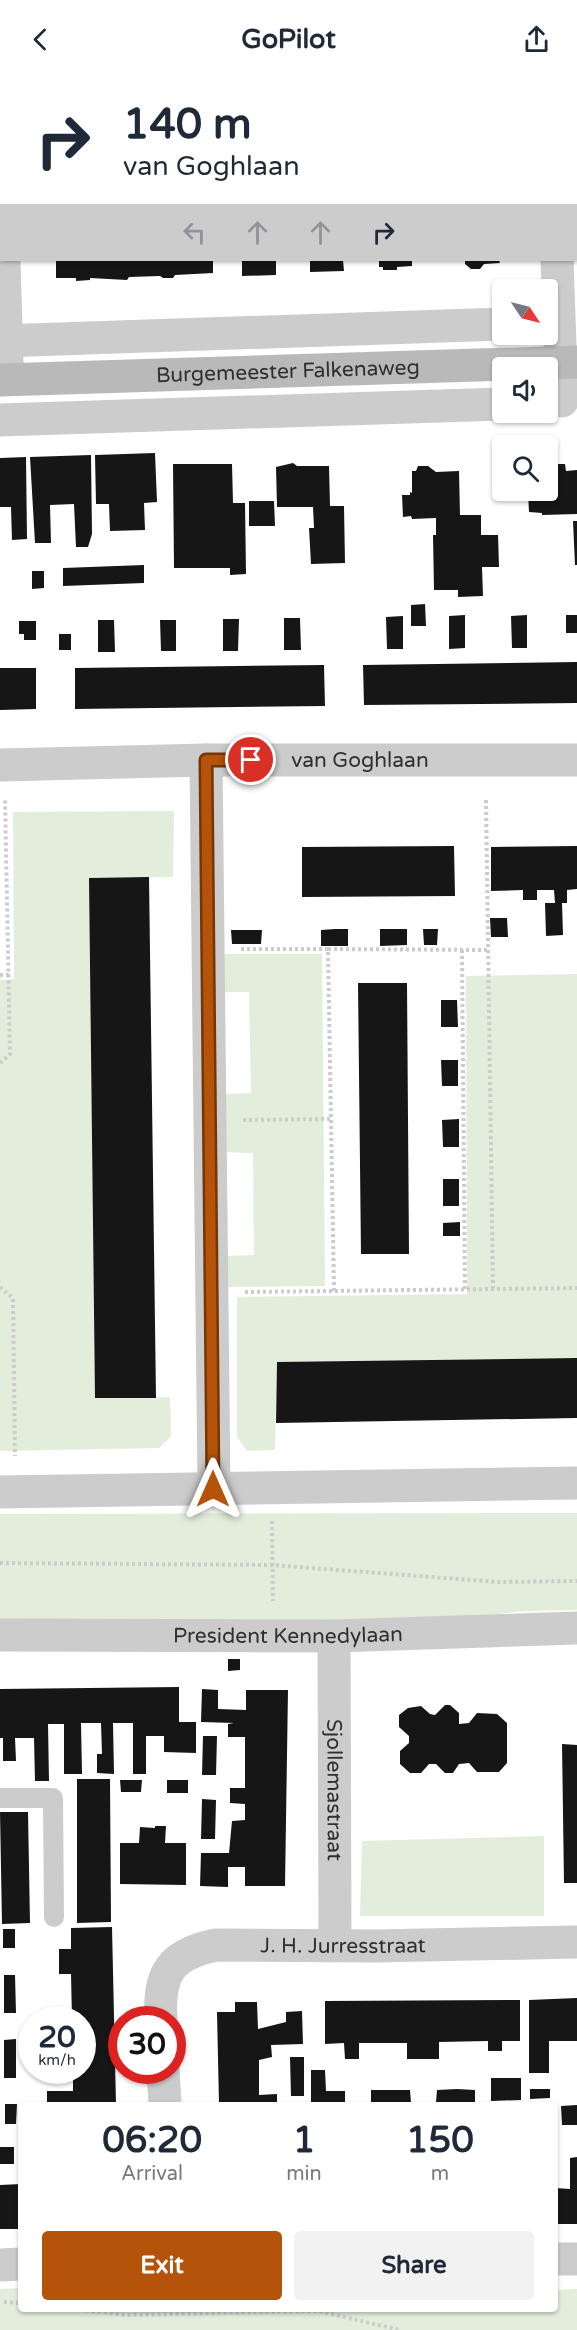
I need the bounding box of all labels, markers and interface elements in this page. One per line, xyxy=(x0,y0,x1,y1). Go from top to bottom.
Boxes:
icon: back xyxy=(24,23,57,56)
text: GoPilot xyxy=(241,23,336,56)
icon: share xyxy=(520,23,553,56)
text: 140 m xyxy=(123,99,252,150)
icon: right xyxy=(24,102,102,180)
text: van Goghlaan xyxy=(123,150,300,183)
icon: left xyxy=(178,216,211,249)
icon: ahead xyxy=(241,216,274,249)
icon: ahead xyxy=(304,216,337,249)
icon: right xyxy=(367,216,400,249)
north arrow xyxy=(492,279,558,345)
map controls xyxy=(492,279,558,501)
street label: Burgemeester Falkenaweg xyxy=(156,355,420,388)
button: sound xyxy=(492,357,558,423)
button: search xyxy=(492,435,558,501)
pin xyxy=(225,734,276,785)
icon: arrive xyxy=(234,743,267,776)
street label: van Goghlaan xyxy=(291,748,429,773)
position arrow xyxy=(181,1457,245,1521)
street label: President Kennedylaan xyxy=(173,1622,403,1649)
street label: Sjollemastraat xyxy=(321,1719,347,1861)
street label: J. H. Jurresstraat xyxy=(260,1933,426,1959)
speed limit sign: 30 xyxy=(108,2006,186,2084)
text: 20 xyxy=(38,2019,76,2056)
text: km/h xyxy=(38,2051,76,2069)
text: 06:20 xyxy=(102,2119,202,2162)
text: 1 xyxy=(293,2119,315,2162)
text: 150 xyxy=(406,2119,474,2162)
text: Arrival xyxy=(121,2162,183,2186)
text: min xyxy=(286,2162,322,2186)
text: m xyxy=(431,2162,449,2186)
button: Exit xyxy=(42,2231,282,2300)
button: Share xyxy=(294,2231,534,2300)

